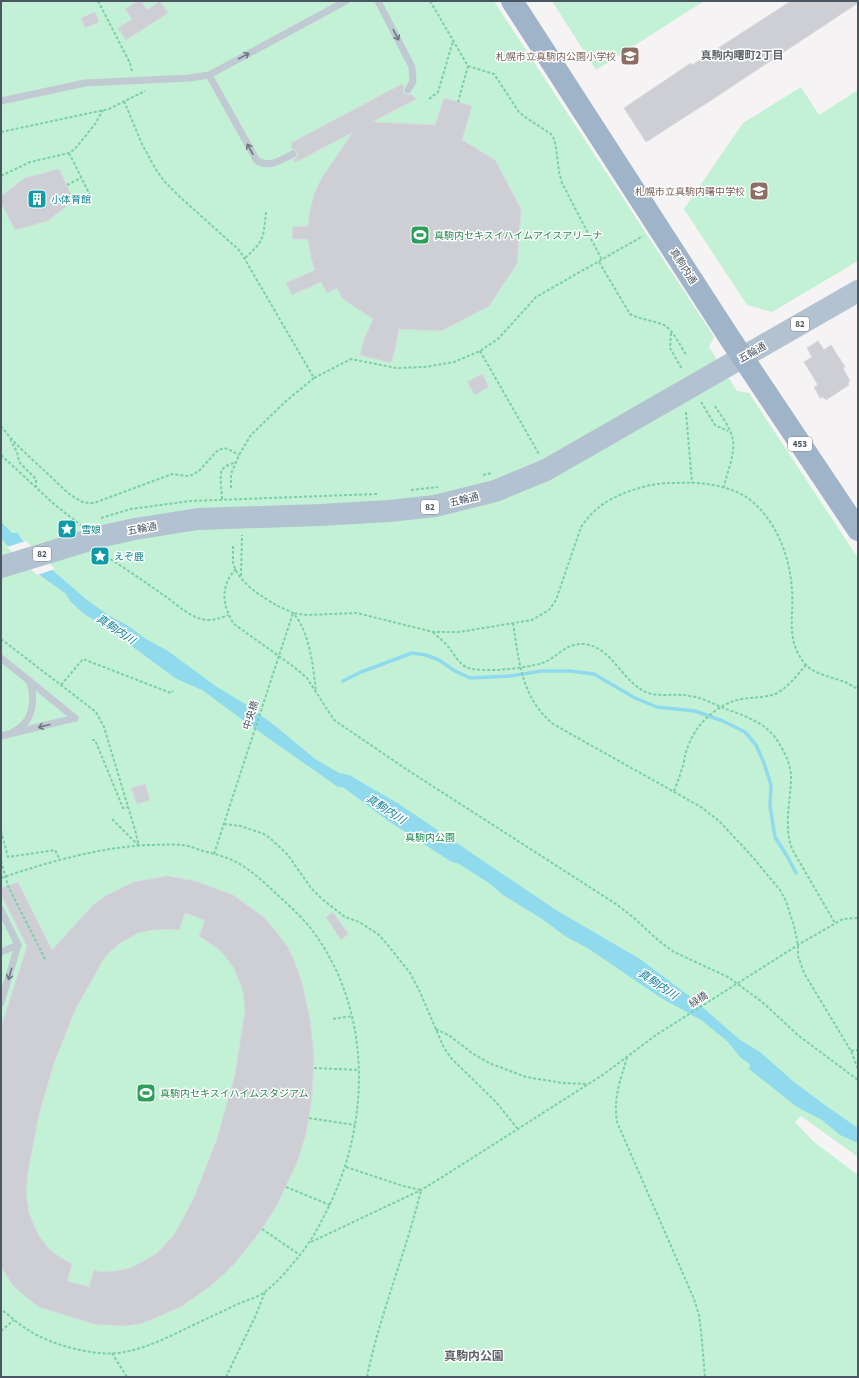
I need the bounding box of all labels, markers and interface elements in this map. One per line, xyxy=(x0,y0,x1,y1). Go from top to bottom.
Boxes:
one-way arrow xyxy=(393,29,400,41)
school or university icon: 札幌市立真駒内公園小学校 xyxy=(619,45,641,67)
district label: 真駒内曙町2丁目 xyxy=(701,48,783,63)
place label: 札幌市立真駒内公園小学校 xyxy=(496,50,616,64)
one-way arrow xyxy=(238,52,250,60)
one-way arrow xyxy=(246,143,254,155)
school or university icon: 札幌市立真駒内曙中学校 xyxy=(748,180,770,202)
place label: 札幌市立真駒内曙中学校 xyxy=(635,185,745,199)
building icon: 小体育館 xyxy=(26,188,48,210)
place label: 小体育館 xyxy=(51,193,91,207)
sports icon: 真駒内セキスイハイムアイスアリーナ xyxy=(409,224,431,246)
place label: 真駒内セキスイハイムアイスアリーナ xyxy=(434,229,602,243)
street label: 真駒内通 xyxy=(666,246,700,287)
road number: 82 xyxy=(791,317,809,331)
street label: 五輪通 xyxy=(736,339,769,366)
road number: 453 xyxy=(788,437,812,451)
street label: 五輪通 xyxy=(448,490,480,510)
road number: 82 xyxy=(421,500,439,514)
place icon: 雪娘 xyxy=(56,518,78,540)
street label: 五輪通 xyxy=(126,519,158,538)
place label: 雪娘 xyxy=(81,523,101,537)
place icon: えぞ鹿 xyxy=(89,545,111,567)
road number: 82 xyxy=(33,547,51,561)
place label: えぞ鹿 xyxy=(114,550,144,564)
water label: 真駒内川 xyxy=(93,611,139,648)
street label: 中央橋 xyxy=(240,699,262,732)
one-way arrow xyxy=(38,723,51,731)
water label: 真駒内川 xyxy=(363,791,409,828)
park label: 真駒内公園 xyxy=(405,831,455,845)
water label: 真駒内川 xyxy=(635,966,681,1003)
one-way arrow xyxy=(6,967,13,980)
street label: 緑橋 xyxy=(686,989,711,1011)
sports icon: 真駒内セキスイハイムスタジアム xyxy=(135,1082,157,1104)
place label: 真駒内セキスイハイムスタジアム xyxy=(160,1087,308,1101)
district label: 真駒内公園 xyxy=(444,1348,504,1365)

